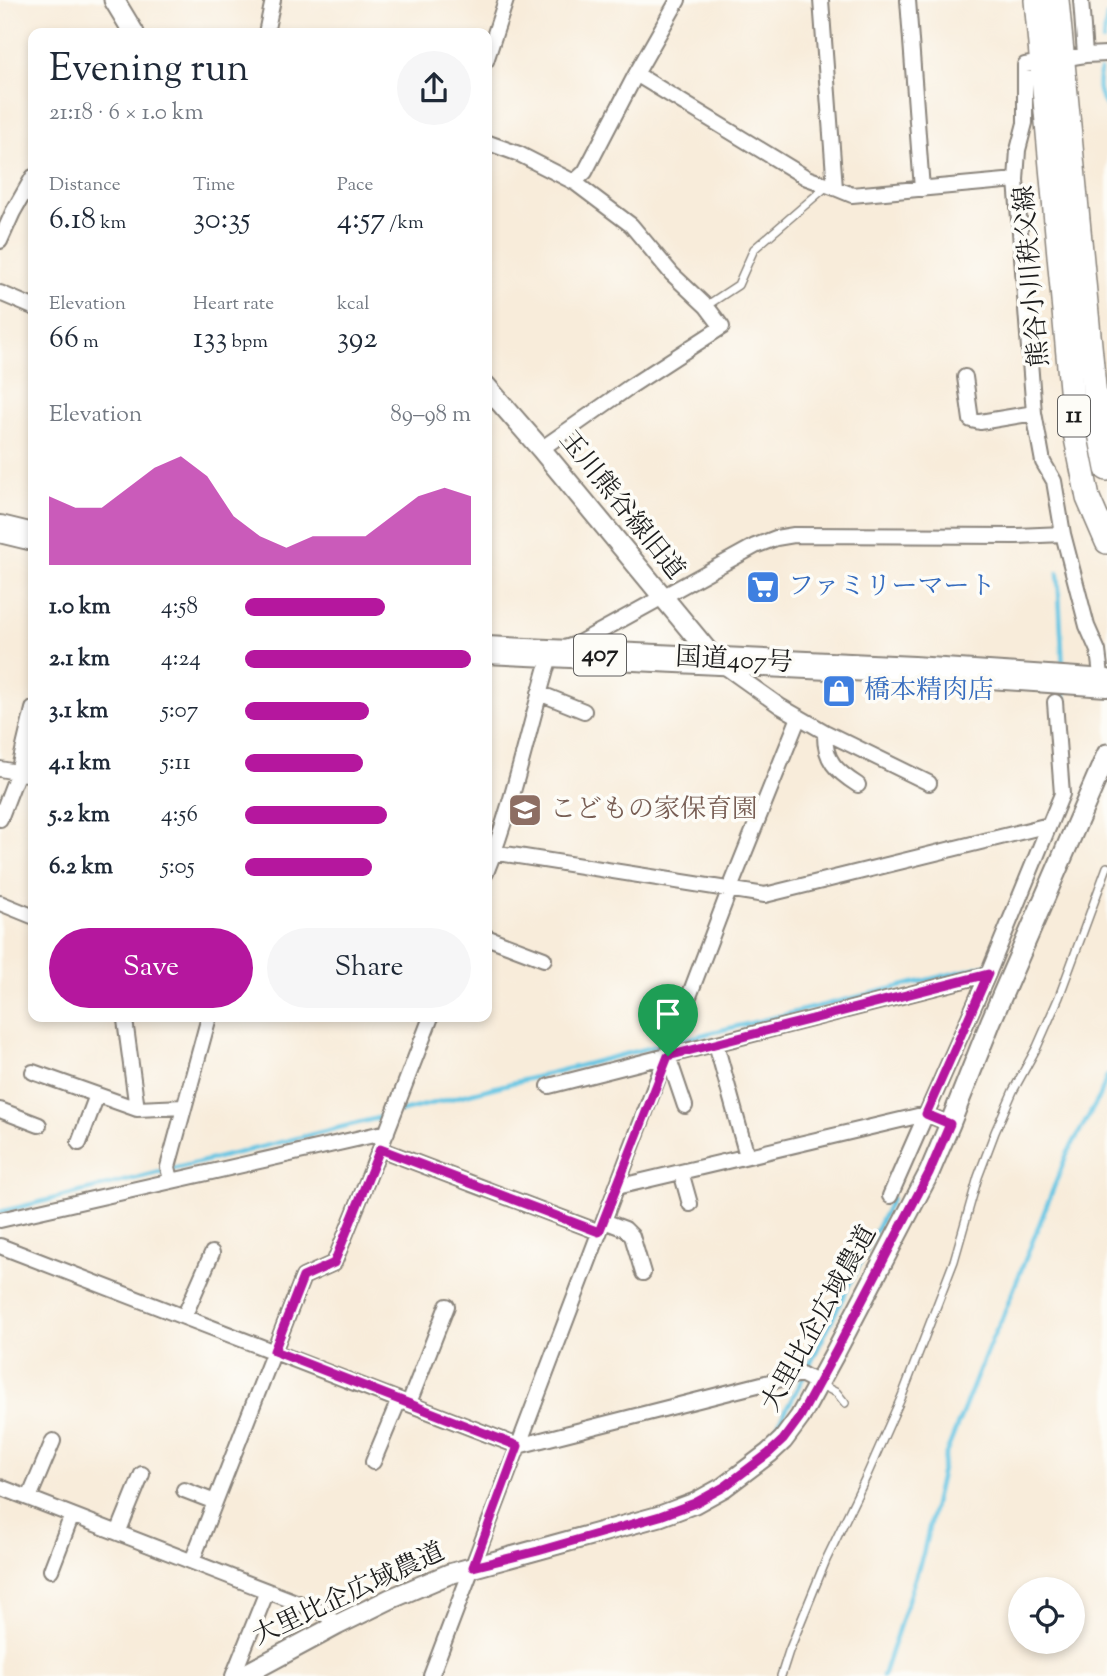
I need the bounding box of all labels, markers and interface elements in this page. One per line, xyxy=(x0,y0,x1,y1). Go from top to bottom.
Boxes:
text: Evening run xyxy=(49,44,249,98)
button: share xyxy=(397,51,471,125)
text: 21:18 · 6 × 1.0 km xyxy=(49,97,203,130)
text: Distance xyxy=(49,172,121,199)
text: Time xyxy=(193,172,235,199)
text: Pace xyxy=(337,172,373,199)
street label: 熊谷小川秩父線 xyxy=(1007,184,1059,368)
text: 6.18 xyxy=(49,199,96,242)
text: 30:35 xyxy=(193,199,251,242)
text: 4:57 xyxy=(337,199,385,242)
text: km xyxy=(96,210,126,237)
text: /km xyxy=(385,210,424,237)
text: Elevation xyxy=(49,291,126,318)
text: Heart rate xyxy=(193,291,274,318)
text: kcal xyxy=(337,291,370,318)
text: 66 xyxy=(49,318,79,361)
text: 133 xyxy=(193,318,227,361)
text: 392 xyxy=(337,318,377,361)
text: m xyxy=(79,329,99,356)
text: bpm xyxy=(227,329,268,356)
road number: 11 xyxy=(1058,396,1090,436)
text: Elevation xyxy=(49,399,142,432)
text: 89–98 m xyxy=(390,399,471,432)
street label: 玉川熊谷線旧道 xyxy=(549,424,693,588)
supermarket icon: ファミリーマート xyxy=(744,568,782,606)
place label: ファミリーマート xyxy=(788,569,995,606)
text: 1.0 km xyxy=(49,591,111,624)
text: 4:58 xyxy=(161,591,198,624)
road number: 407 xyxy=(574,634,626,676)
street label: 国道407号 xyxy=(674,639,794,683)
text: 2.1 km xyxy=(49,643,110,676)
text: 4:24 xyxy=(161,643,201,676)
shop icon: 橋本精肉店 xyxy=(820,672,858,710)
place label: 橋本精肉店 xyxy=(864,673,994,710)
text: 3.1 km xyxy=(49,695,108,728)
text: 5:07 xyxy=(161,695,198,728)
text: 4.1 km xyxy=(49,747,111,780)
text: 5:11 xyxy=(161,747,191,780)
school or university icon: こどもの家保育園 xyxy=(506,791,544,829)
place label: こどもの家保育園 xyxy=(550,792,758,829)
text: 5.2 km xyxy=(49,799,110,832)
text: 4:56 xyxy=(161,799,198,832)
text: 6.2 km xyxy=(49,851,113,884)
text: 5:05 xyxy=(161,851,195,884)
button: Save xyxy=(49,928,253,1008)
button: Share xyxy=(267,928,471,1008)
pin xyxy=(638,984,698,1056)
icon: arrive xyxy=(649,995,687,1033)
street label: 大里比企広域農道 xyxy=(753,1219,887,1419)
street label: 大里比企広域農道 xyxy=(247,1534,451,1656)
map controls xyxy=(1008,1577,1085,1654)
button: locate xyxy=(1008,1577,1085,1654)

